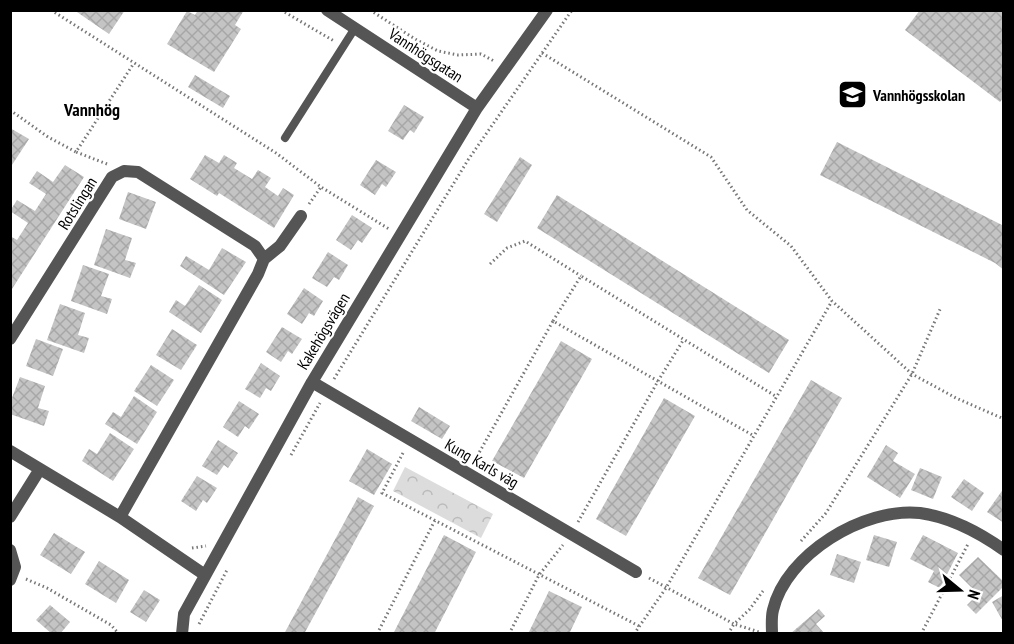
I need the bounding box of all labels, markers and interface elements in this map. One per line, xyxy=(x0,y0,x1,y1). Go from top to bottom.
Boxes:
street label: Vannhögsgatan xyxy=(384,23,467,86)
school or university icon: Vannhögsskolan xyxy=(836,79,868,111)
place label: Vannhögsskolan xyxy=(872,85,965,105)
district label: Vannhög xyxy=(63,98,120,121)
street label: Rotslingan xyxy=(53,173,101,233)
street label: Kakehögsvägen xyxy=(292,289,354,373)
street label: Kung Karls väg xyxy=(441,434,523,492)
north arrow xyxy=(930,560,990,620)
text: N xyxy=(963,588,985,602)

